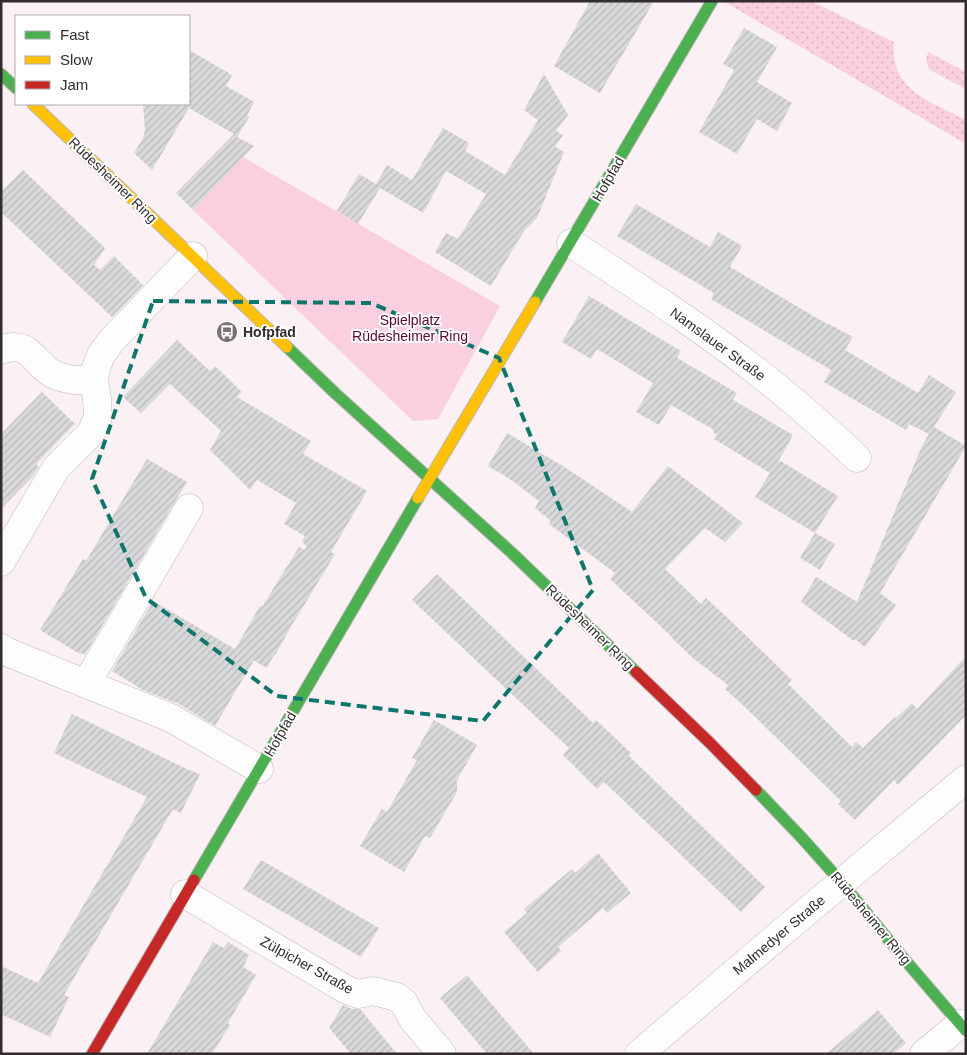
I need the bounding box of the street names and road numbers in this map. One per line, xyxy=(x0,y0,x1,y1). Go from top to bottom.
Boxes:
street label: Rüdesheimer Ring xyxy=(66,134,160,226)
street label: Hofpfad xyxy=(589,154,627,204)
street label: Namslauer Straße xyxy=(667,304,769,384)
street label: Rüdesheimer Ring xyxy=(543,581,637,673)
street label: Hofpfad xyxy=(261,709,299,759)
street label: Rüdesheimer Ring xyxy=(828,868,914,968)
street label: Malmedyer Straße xyxy=(730,892,828,978)
street label: Zülpicher Straße xyxy=(258,933,356,997)

